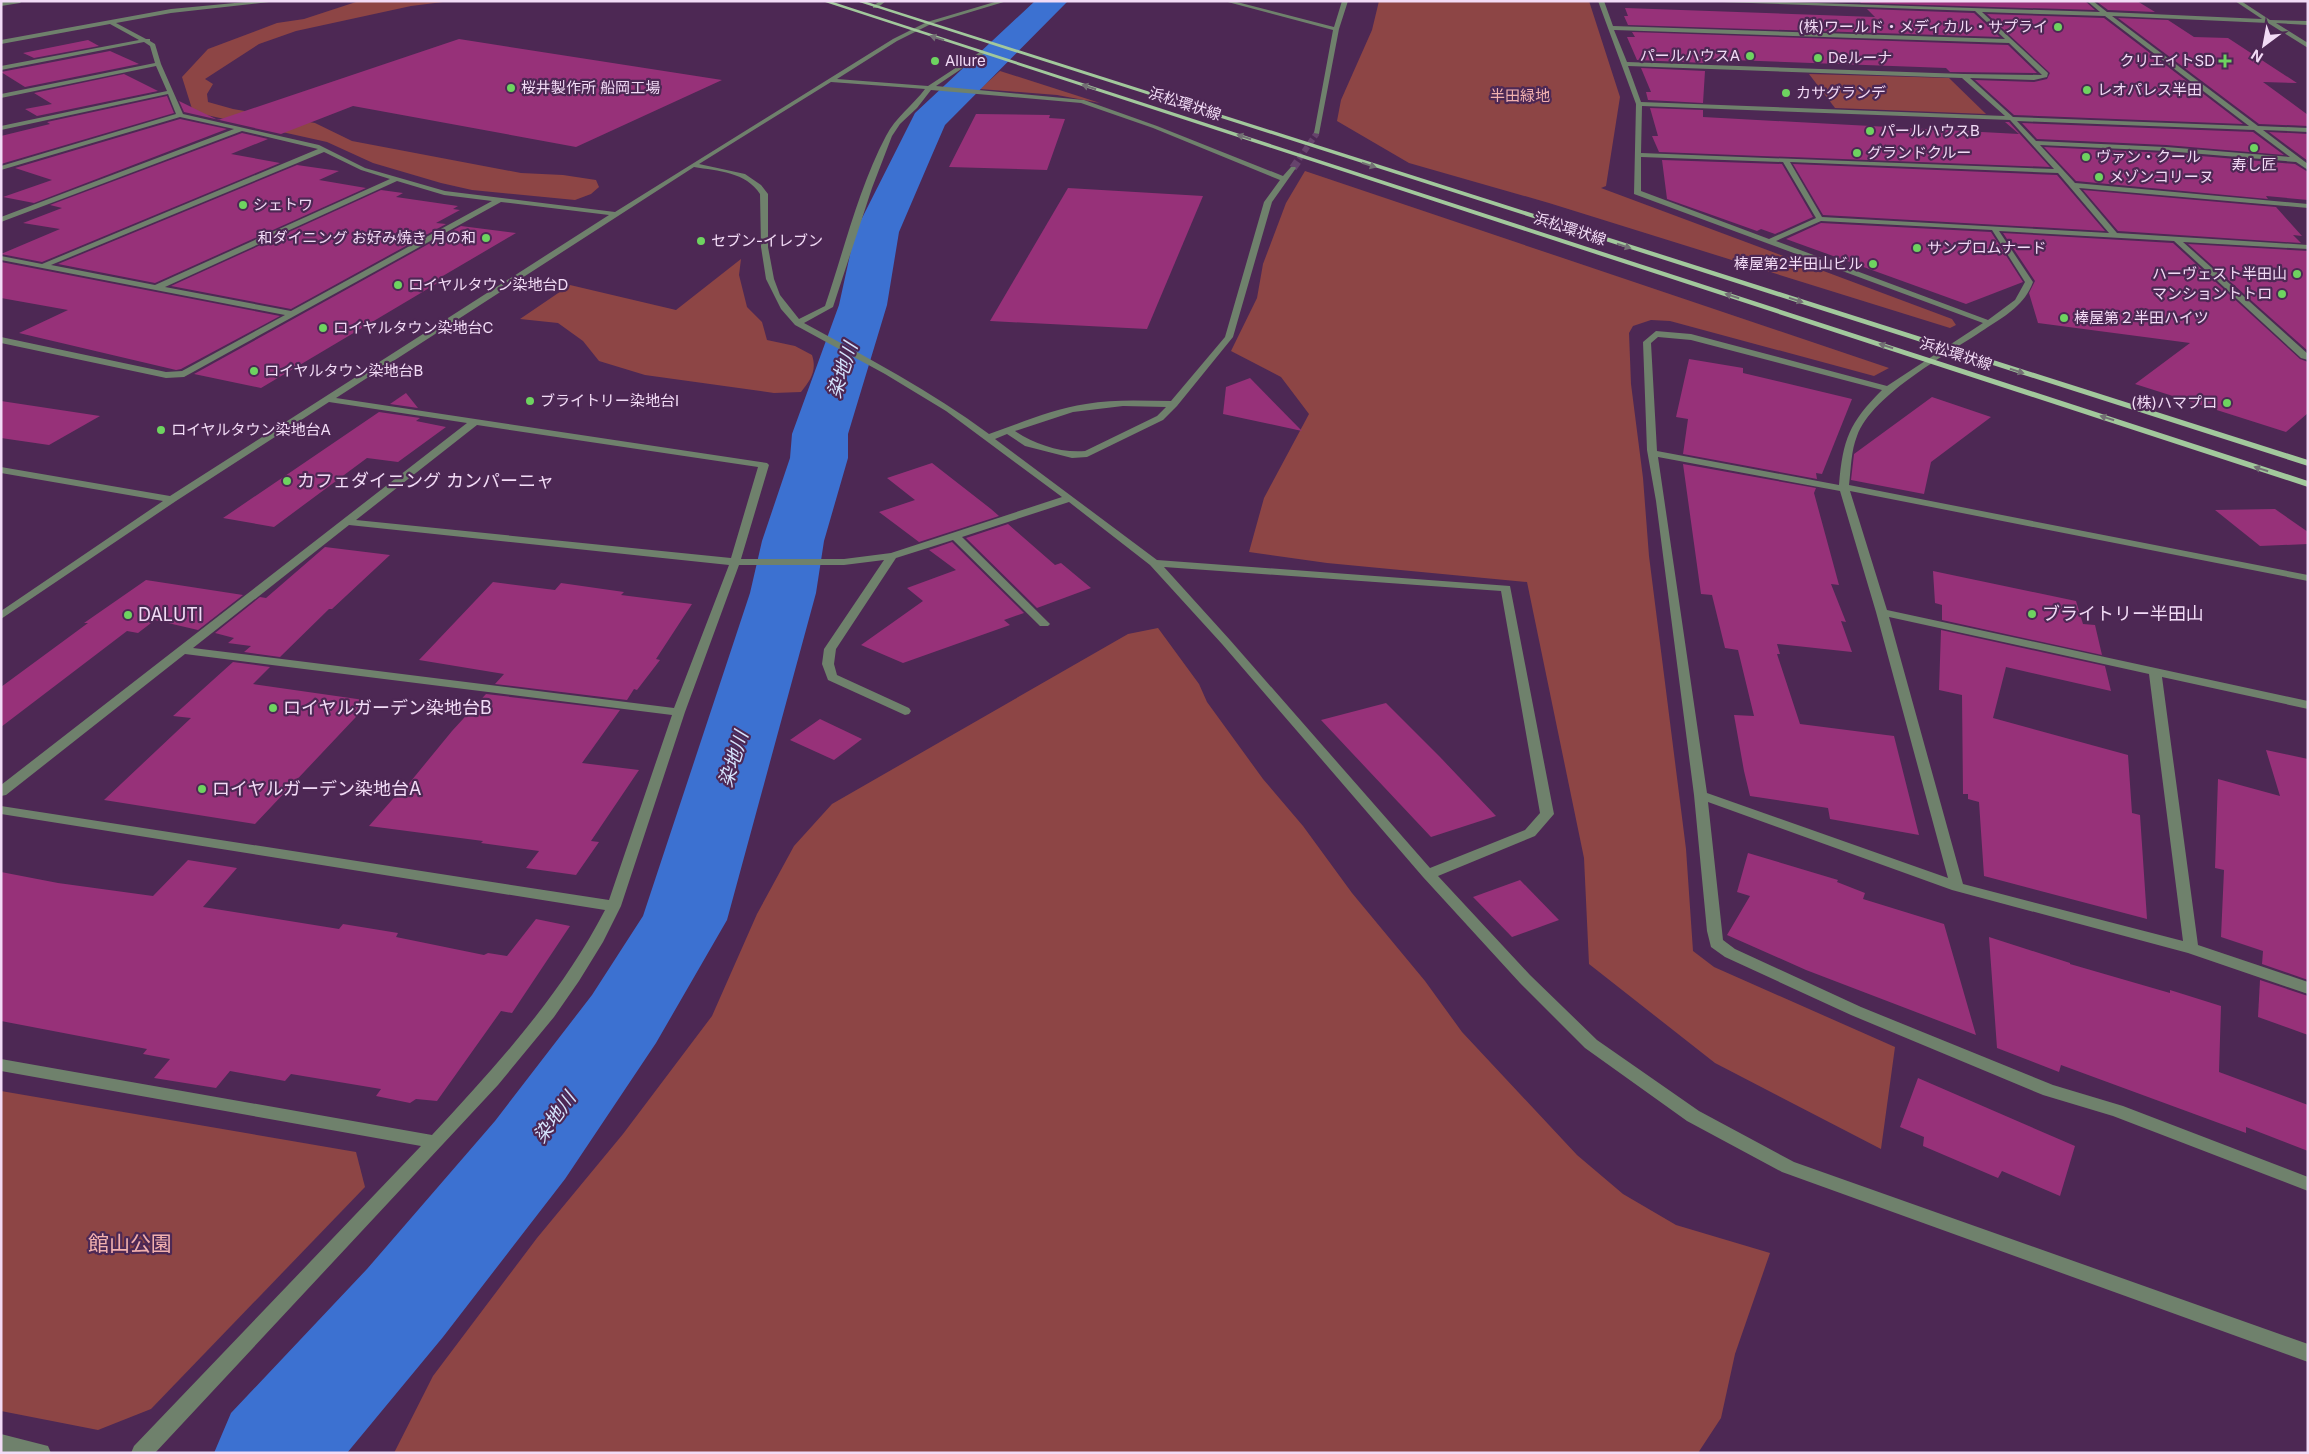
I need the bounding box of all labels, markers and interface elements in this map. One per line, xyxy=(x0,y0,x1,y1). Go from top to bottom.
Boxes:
place label: (株)ワールド・メディカル・サプライ xyxy=(1798,17,2048,36)
north arrow xyxy=(2239,20,2289,70)
marker: (株)ワールド・メディカル・サプライ xyxy=(2052,21,2064,33)
one-way arrow xyxy=(929,33,944,41)
place label: パールハウスA xyxy=(1640,46,1740,65)
text: N xyxy=(2248,46,2266,66)
place label: Deルーナ xyxy=(1828,48,1893,67)
marker: パールハウスA xyxy=(1744,50,1756,62)
place label: Allure xyxy=(945,51,986,70)
place label: クリエイトSD xyxy=(2120,51,2215,70)
marker: Deルーナ xyxy=(1812,52,1824,64)
marker: Allure xyxy=(929,55,941,67)
marker: クリエイトSD xyxy=(2219,55,2231,67)
place label: 桜井製作所 船岡工場 xyxy=(521,78,660,97)
place label: レオパレス半田 xyxy=(2097,80,2202,99)
marker: 桜井製作所 船岡工場 xyxy=(505,82,517,94)
one-way arrow xyxy=(1082,83,1097,90)
street label: 浜松環状線 xyxy=(1147,83,1224,124)
place label: カサグランデ xyxy=(1796,83,1886,102)
marker: レオパレス半田 xyxy=(2081,84,2093,96)
park label: 半田緑地 xyxy=(1490,86,1550,105)
marker: カサグランデ xyxy=(1780,87,1792,99)
place label: パールハウスB xyxy=(1880,121,1980,140)
marker: パールハウスB xyxy=(1864,125,1876,137)
one-way arrow xyxy=(1236,133,1251,141)
marker: 寿し匠 xyxy=(2248,142,2260,154)
place label: グランドクルー xyxy=(1867,143,1972,162)
marker: グランドクルー xyxy=(1851,147,1863,159)
place label: ヴァン・クール xyxy=(2096,147,2201,166)
marker: ヴァン・クール xyxy=(2080,151,2092,163)
place label: 寿し匠 xyxy=(2231,155,2277,174)
one-way arrow xyxy=(1362,162,1377,170)
place label: メゾンコリーヌ xyxy=(2109,167,2214,186)
marker: メゾンコリーヌ xyxy=(2093,171,2105,183)
place label: シェトワ xyxy=(253,195,313,214)
marker: シェトワ xyxy=(237,199,249,211)
street label: 浜松環状線 xyxy=(1532,208,1609,249)
place label: 和ダイニング お好み焼き 月の和 xyxy=(258,228,476,247)
place label: セブン-イレブン xyxy=(711,231,823,250)
marker: 和ダイニング お好み焼き 月の和 xyxy=(480,232,492,244)
marker: セブン-イレブン xyxy=(695,235,707,247)
place label: サンプロムナード xyxy=(1927,238,2047,257)
marker: サンプロムナード xyxy=(1911,242,1923,254)
one-way arrow xyxy=(1617,243,1632,250)
place label: 棒屋第2半田山ビル xyxy=(1734,254,1863,273)
marker: 棒屋第2半田山ビル xyxy=(1867,258,1879,270)
place label: ハーヴェスト半田山 xyxy=(2152,264,2287,283)
marker: ハーヴェスト半田山 xyxy=(2291,268,2303,280)
place label: ロイヤルタウン染地台D xyxy=(408,275,568,294)
marker: ロイヤルタウン染地台D xyxy=(392,279,404,291)
place label: マンショントトロ xyxy=(2152,284,2272,303)
marker: マンショントトロ xyxy=(2276,288,2288,300)
one-way arrow xyxy=(1724,291,1739,299)
one-way arrow xyxy=(1789,297,1804,305)
place label: 棒屋第２半田ハイツ xyxy=(2074,308,2209,327)
marker: 棒屋第２半田ハイツ xyxy=(2058,312,2070,324)
place label: ロイヤルタウン染地台C xyxy=(333,318,494,337)
marker: ロイヤルタウン染地台C xyxy=(317,322,329,334)
street label: 浜松環状線 xyxy=(1918,333,1995,374)
water label: 染地川 xyxy=(823,338,863,401)
one-way arrow xyxy=(1879,341,1894,349)
place label: ロイヤルタウン染地台B xyxy=(264,361,423,380)
marker: ロイヤルタウン染地台B xyxy=(248,365,260,377)
one-way arrow xyxy=(2010,367,2025,375)
place label: ブライトリー染地台Ⅰ xyxy=(540,391,679,410)
place label: (株)ハマプロ xyxy=(2131,393,2217,412)
marker: ブライトリー染地台Ⅰ xyxy=(524,395,536,407)
marker: (株)ハマプロ xyxy=(2221,397,2233,409)
one-way arrow xyxy=(2099,414,2114,422)
place label: ロイヤルタウン染地台A xyxy=(171,420,331,439)
marker: ロイヤルタウン染地台A xyxy=(155,424,167,436)
one-way arrow xyxy=(2254,465,2269,472)
place label: カフェダイニング カンパーニャ xyxy=(297,470,554,491)
marker: カフェダイニング カンパーニャ xyxy=(281,475,293,487)
place label: ブライトリー半田山 xyxy=(2042,603,2204,624)
place label: DALUTI xyxy=(138,604,203,625)
marker: ブライトリー半田山 xyxy=(2026,608,2038,620)
marker: DALUTI xyxy=(122,609,134,621)
place label: ロイヤルガーデン染地台B xyxy=(283,697,492,718)
marker: ロイヤルガーデン染地台B xyxy=(267,702,279,714)
water label: 染地川 xyxy=(714,727,753,790)
place label: ロイヤルガーデン染地台A xyxy=(212,778,421,799)
marker: ロイヤルガーデン染地台A xyxy=(196,783,208,795)
water label: 染地川 xyxy=(528,1086,582,1147)
park label: 館山公園 xyxy=(88,1231,172,1256)

